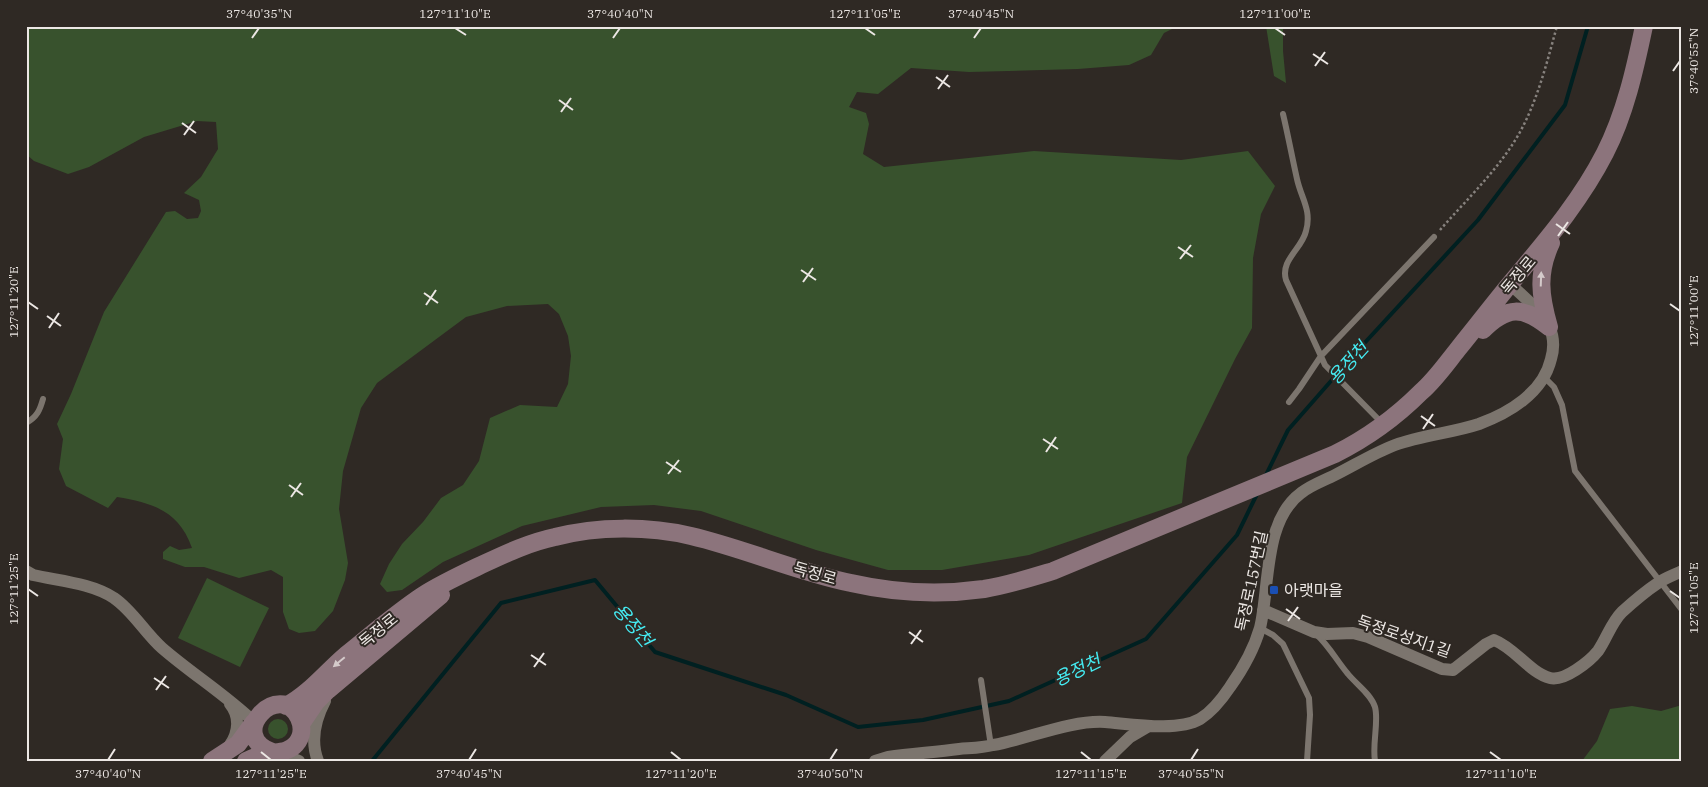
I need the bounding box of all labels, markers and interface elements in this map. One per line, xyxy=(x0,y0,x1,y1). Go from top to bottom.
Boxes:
text: 37°40'35"N xyxy=(226,6,292,21)
text: 127°11'10"E xyxy=(419,6,491,21)
text: 37°40'40"N xyxy=(587,6,653,21)
text: 127°11'05"E xyxy=(829,6,901,21)
text: 37°40'45"N xyxy=(948,6,1014,21)
text: 127°11'00"E xyxy=(1239,6,1311,21)
text: 37°40'55"N xyxy=(1686,28,1701,94)
street label: 독정로 xyxy=(1496,251,1540,298)
text: 127°11'20"E xyxy=(6,266,21,338)
one-way arrow xyxy=(1538,271,1546,287)
text: 127°11'00"E xyxy=(1686,275,1701,347)
water label: 용정천 xyxy=(1323,335,1375,389)
street label: 독정로157번길 xyxy=(1231,529,1271,633)
text: 127°11'25"E xyxy=(6,553,21,625)
street label: 독정로 xyxy=(791,557,839,589)
text: 127°11'05"E xyxy=(1686,562,1701,634)
place label: 아랫마을 xyxy=(1284,580,1343,600)
marker: 아랫마을 xyxy=(1268,584,1280,596)
water label: 용정천 xyxy=(608,599,659,653)
street label: 독정로 xyxy=(355,608,402,652)
street label: 독정로성지1길 xyxy=(1354,611,1454,661)
water label: 용정천 xyxy=(1050,648,1107,691)
one-way arrow xyxy=(333,656,345,668)
text: 37°40'40"N xyxy=(75,766,141,781)
text: 127°11'25"E xyxy=(235,766,307,781)
text: 37°40'45"N xyxy=(436,766,502,781)
text: 127°11'20"E xyxy=(645,766,717,781)
text: 37°40'50"N xyxy=(797,766,863,781)
text: 127°11'15"E xyxy=(1055,766,1127,781)
text: 37°40'55"N xyxy=(1158,766,1224,781)
text: 127°11'10"E xyxy=(1465,766,1537,781)

